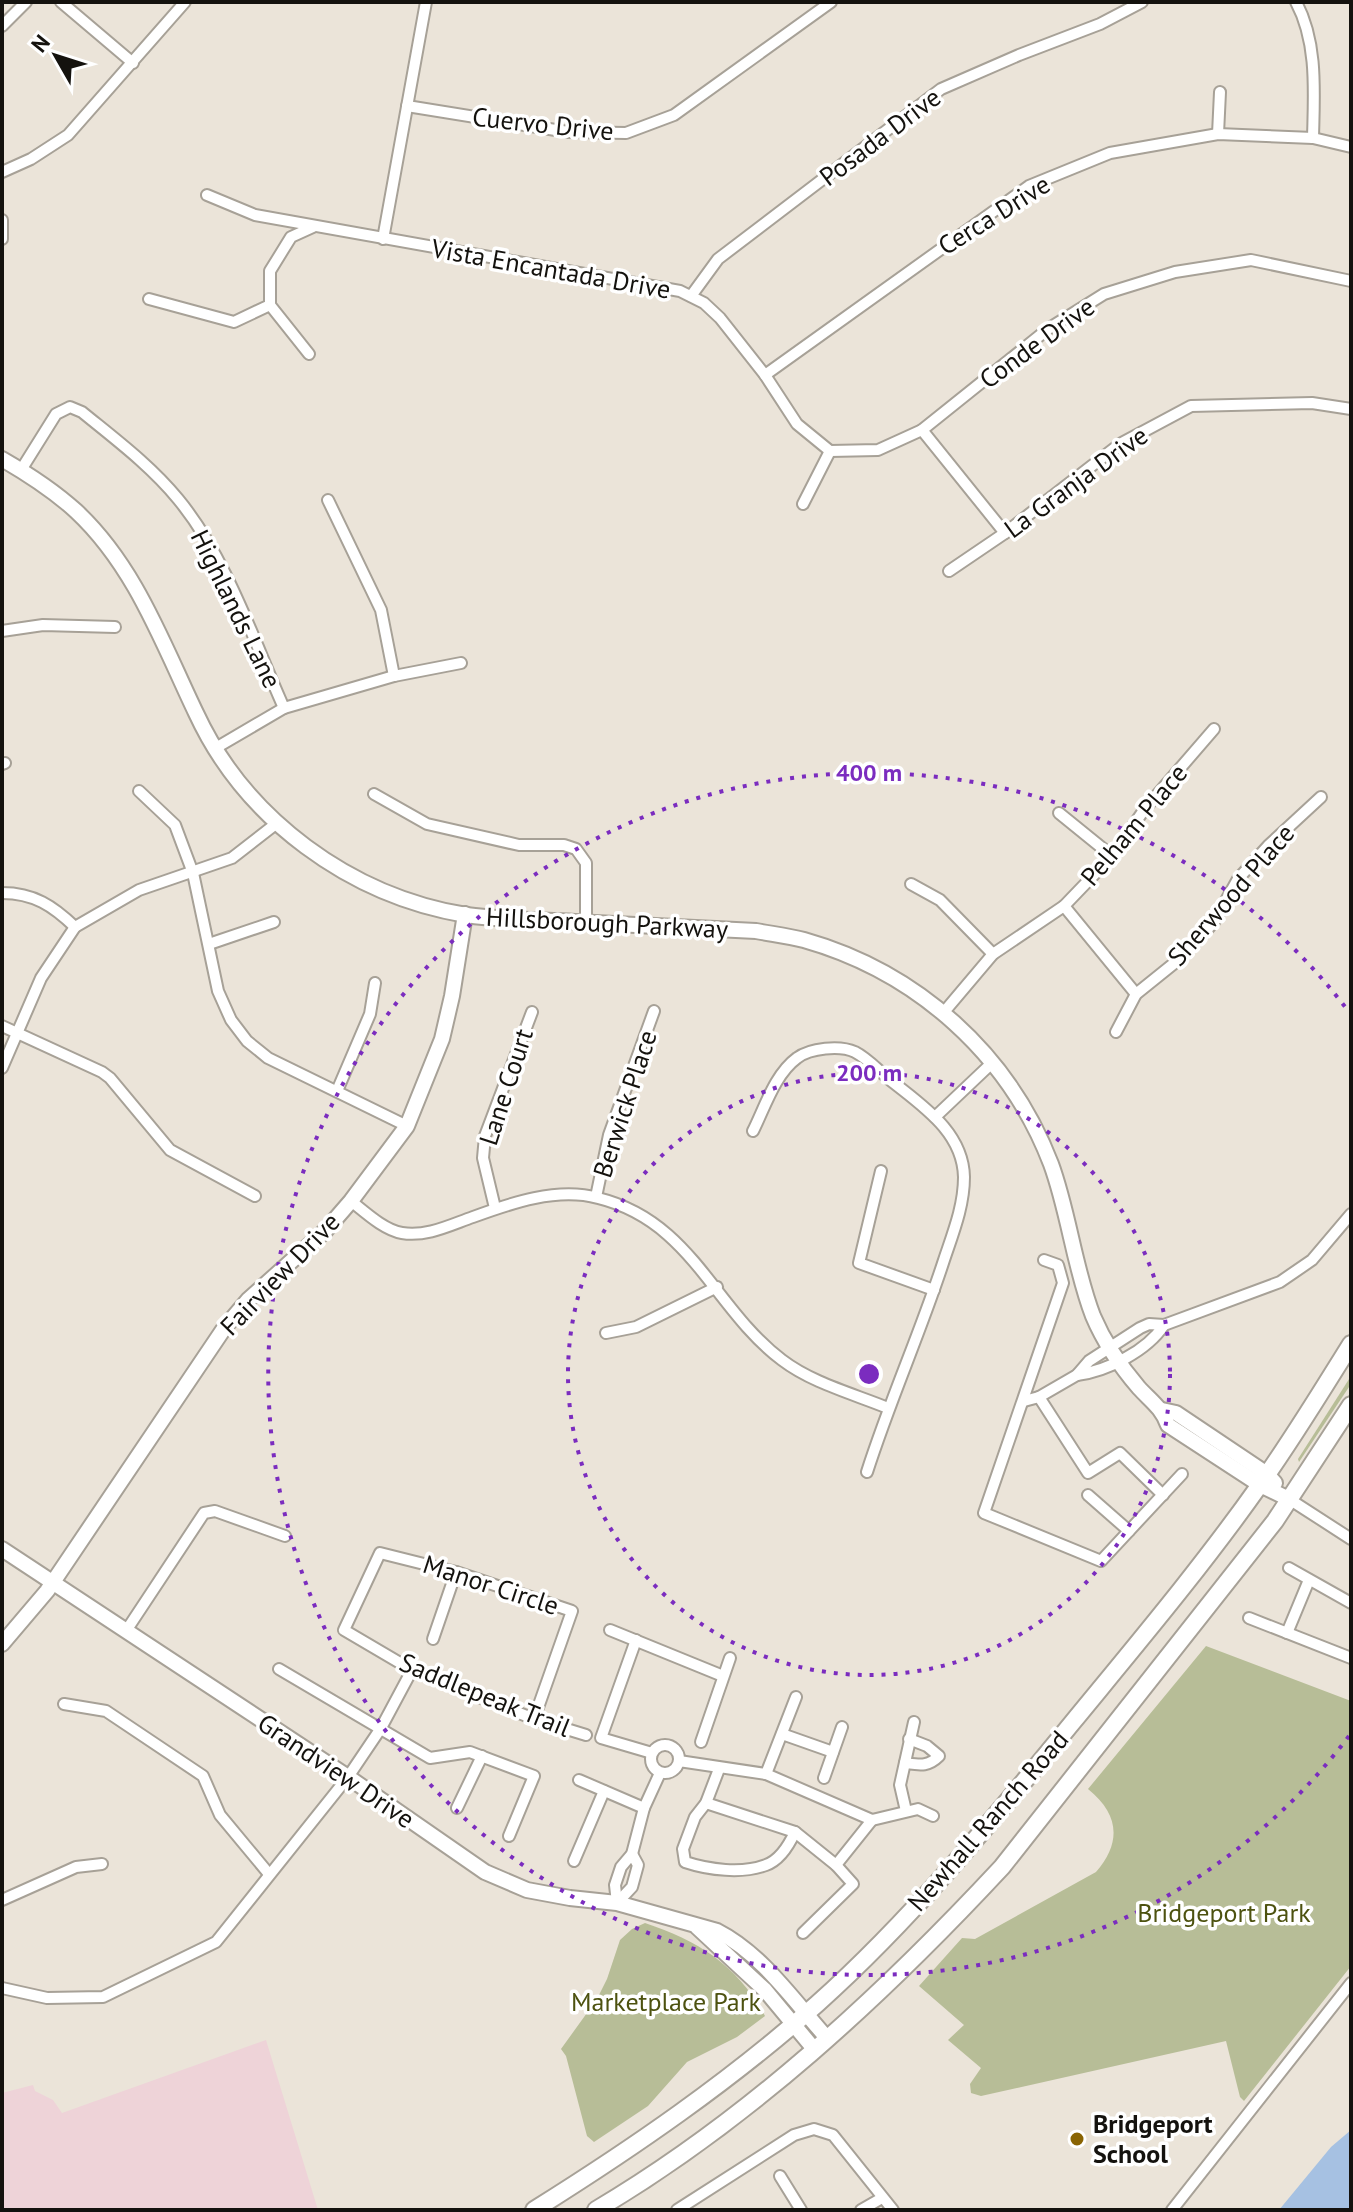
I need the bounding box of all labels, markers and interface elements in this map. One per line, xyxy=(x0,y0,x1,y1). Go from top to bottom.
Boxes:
north arrow xyxy=(16,16,96,96)
text: N xyxy=(25,29,56,58)
street label: Posada Drive xyxy=(812,80,947,193)
street label: Cuervo Drive xyxy=(471,100,615,147)
street label: Cerca Drive xyxy=(932,167,1056,262)
street label: Vista Encantada Drive xyxy=(428,231,673,306)
street label: Conde Drive xyxy=(973,290,1101,395)
street label: La Granja Drive xyxy=(997,418,1154,545)
street label: Highlands Lane xyxy=(184,524,289,694)
text: 400 m xyxy=(836,757,902,788)
street label: Pelham Place xyxy=(1073,757,1194,892)
street label: Sherwood Place xyxy=(1160,817,1301,972)
street label: Hillsborough Parkway xyxy=(485,900,729,945)
street label: Lane Court xyxy=(471,1024,540,1149)
street label: Berwick Place xyxy=(585,1026,664,1182)
text: 200 m xyxy=(836,1057,902,1088)
street label: Fairview Drive xyxy=(213,1205,346,1342)
centre of rings xyxy=(855,1360,883,1388)
street label: Manor Circle xyxy=(419,1547,563,1622)
street label: Saddlepeak Trail xyxy=(395,1645,576,1744)
street label: Grandview Drive xyxy=(252,1706,421,1835)
street label: Newhall Ranch Road xyxy=(900,1723,1075,1918)
park label: Bridgeport Park xyxy=(1137,1896,1311,1929)
park label: Marketplace Park xyxy=(571,1985,762,2018)
place label: Bridgeport School xyxy=(1093,2107,1213,2170)
marker: Bridgeport School xyxy=(1068,2130,1086,2148)

